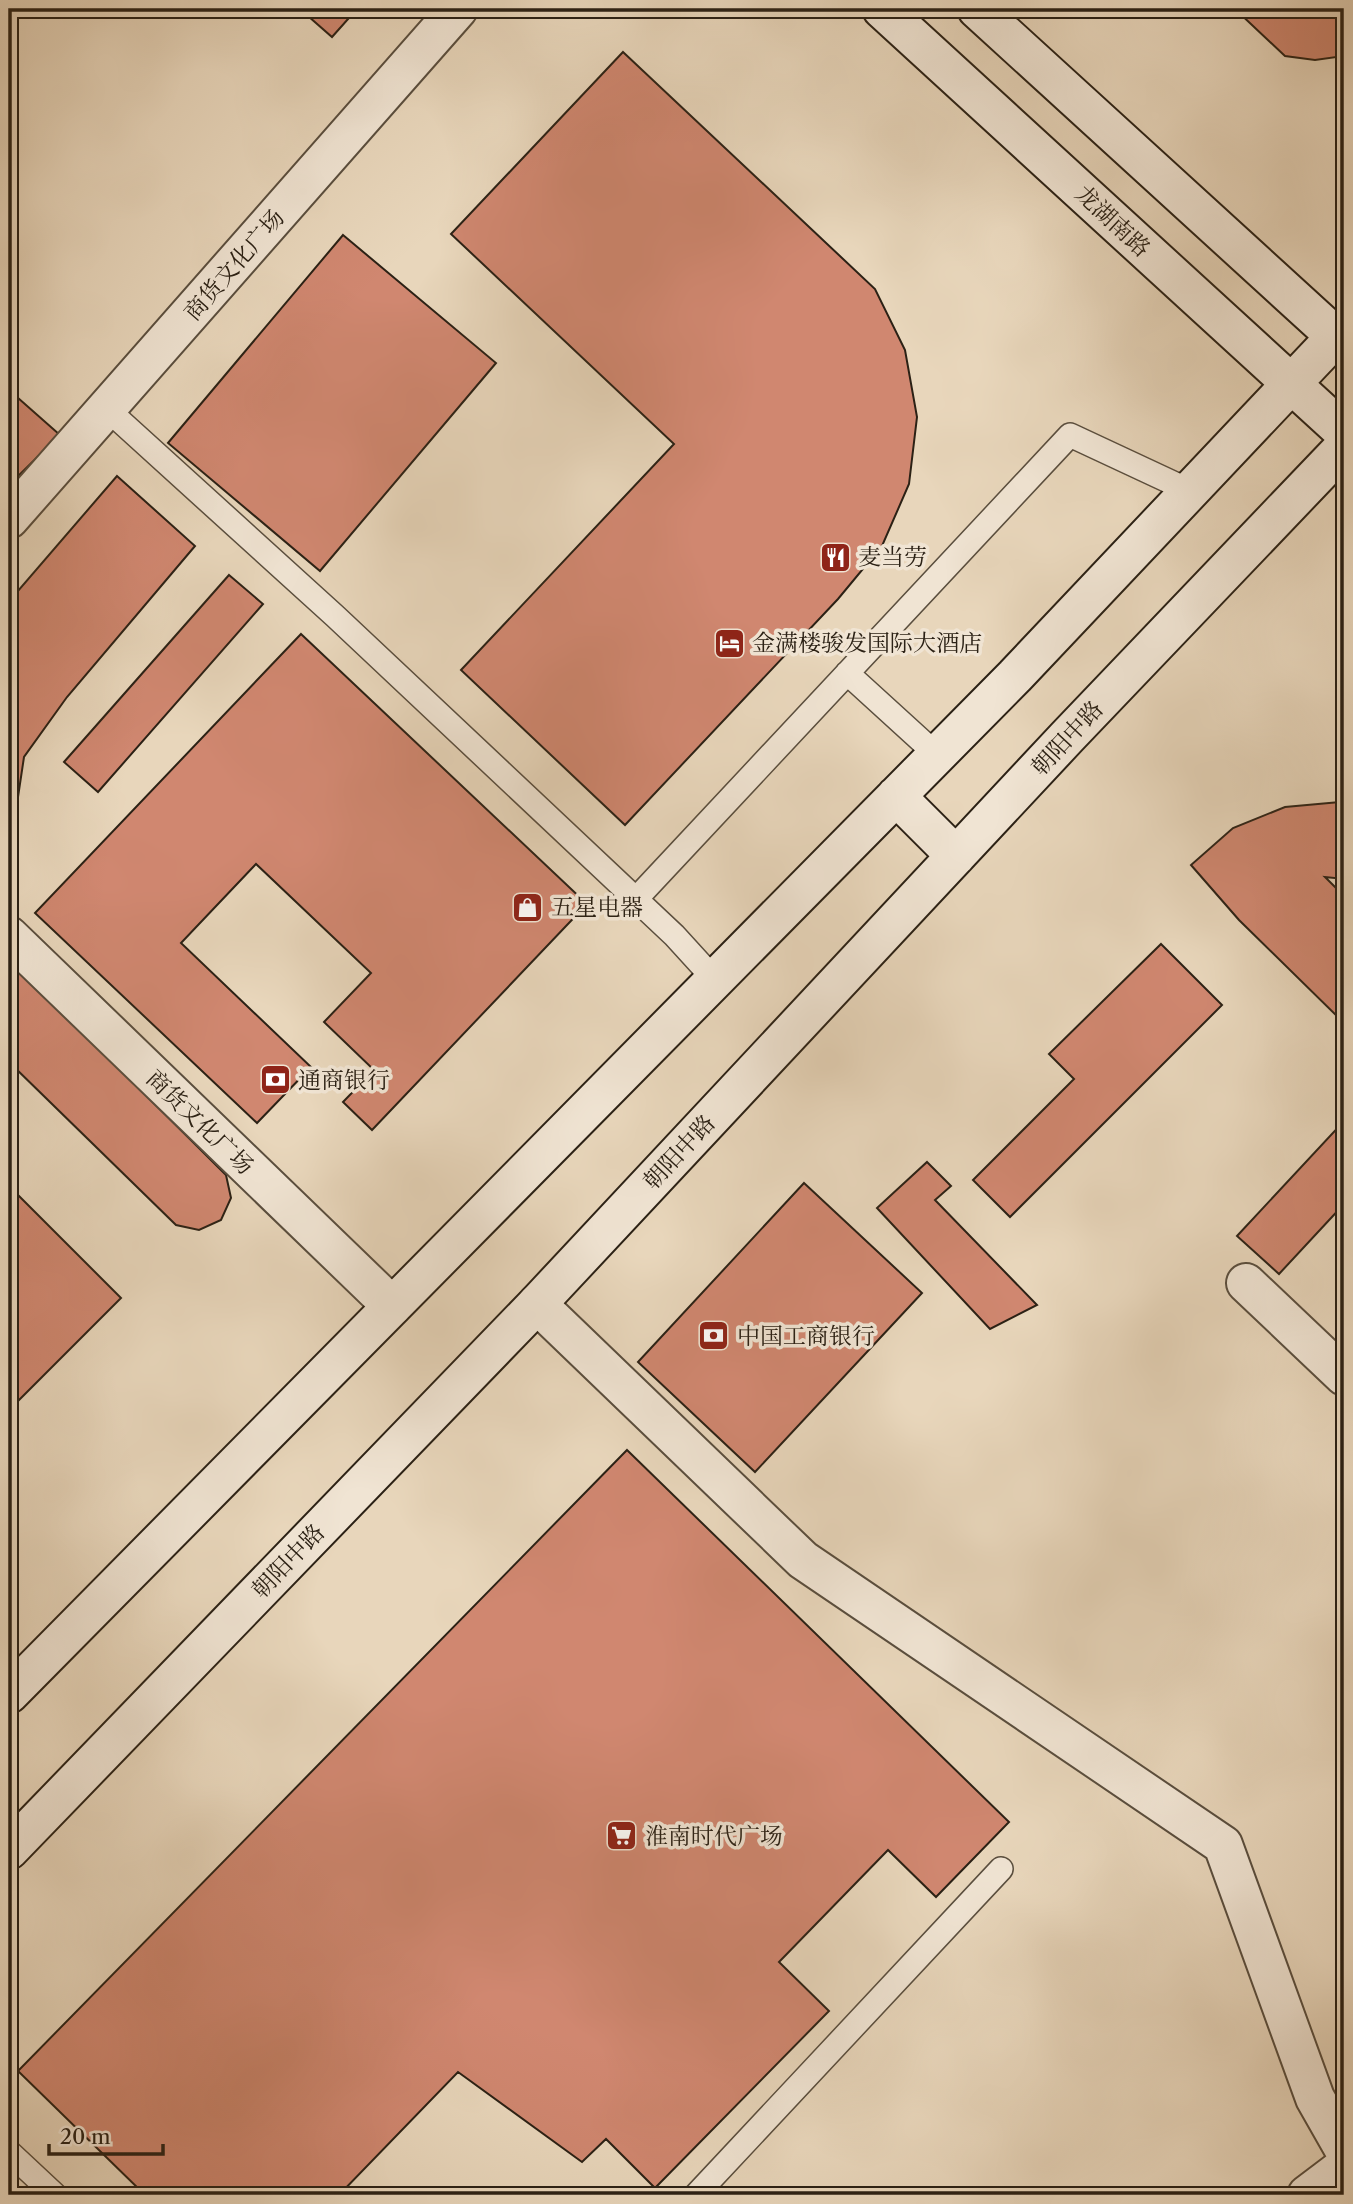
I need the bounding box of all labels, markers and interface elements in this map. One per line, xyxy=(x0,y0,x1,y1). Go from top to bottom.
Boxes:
street label: 龙湖南路 xyxy=(1070,179,1156,263)
street label: 商货文化广场 xyxy=(178,204,290,326)
restaurant icon: 麦当劳 xyxy=(818,540,852,574)
place label: 麦当劳 xyxy=(858,543,927,571)
hotel icon: 金满楼骏发国际大酒店 xyxy=(712,626,746,660)
place label: 金满楼骏发国际大酒店 xyxy=(752,629,982,657)
street label: 朝阳中路 xyxy=(1025,695,1109,781)
shop icon: 五星电器 xyxy=(511,890,545,924)
place label: 五星电器 xyxy=(551,893,643,921)
bank icon: 通商银行 xyxy=(258,1063,292,1097)
street label: 商货文化广场 xyxy=(141,1064,259,1180)
place label: 通商银行 xyxy=(298,1066,390,1094)
street label: 朝阳中路 xyxy=(637,1109,721,1195)
bank icon: 中国工商银行 xyxy=(697,1319,731,1353)
place label: 中国工商银行 xyxy=(737,1322,875,1350)
street label: 朝阳中路 xyxy=(246,1518,330,1604)
supermarket icon: 淮南时代广场 xyxy=(605,1819,639,1853)
place label: 淮南时代广场 xyxy=(645,1822,783,1850)
scale bar xyxy=(49,2113,163,2157)
text: 20 m xyxy=(60,2124,111,2149)

